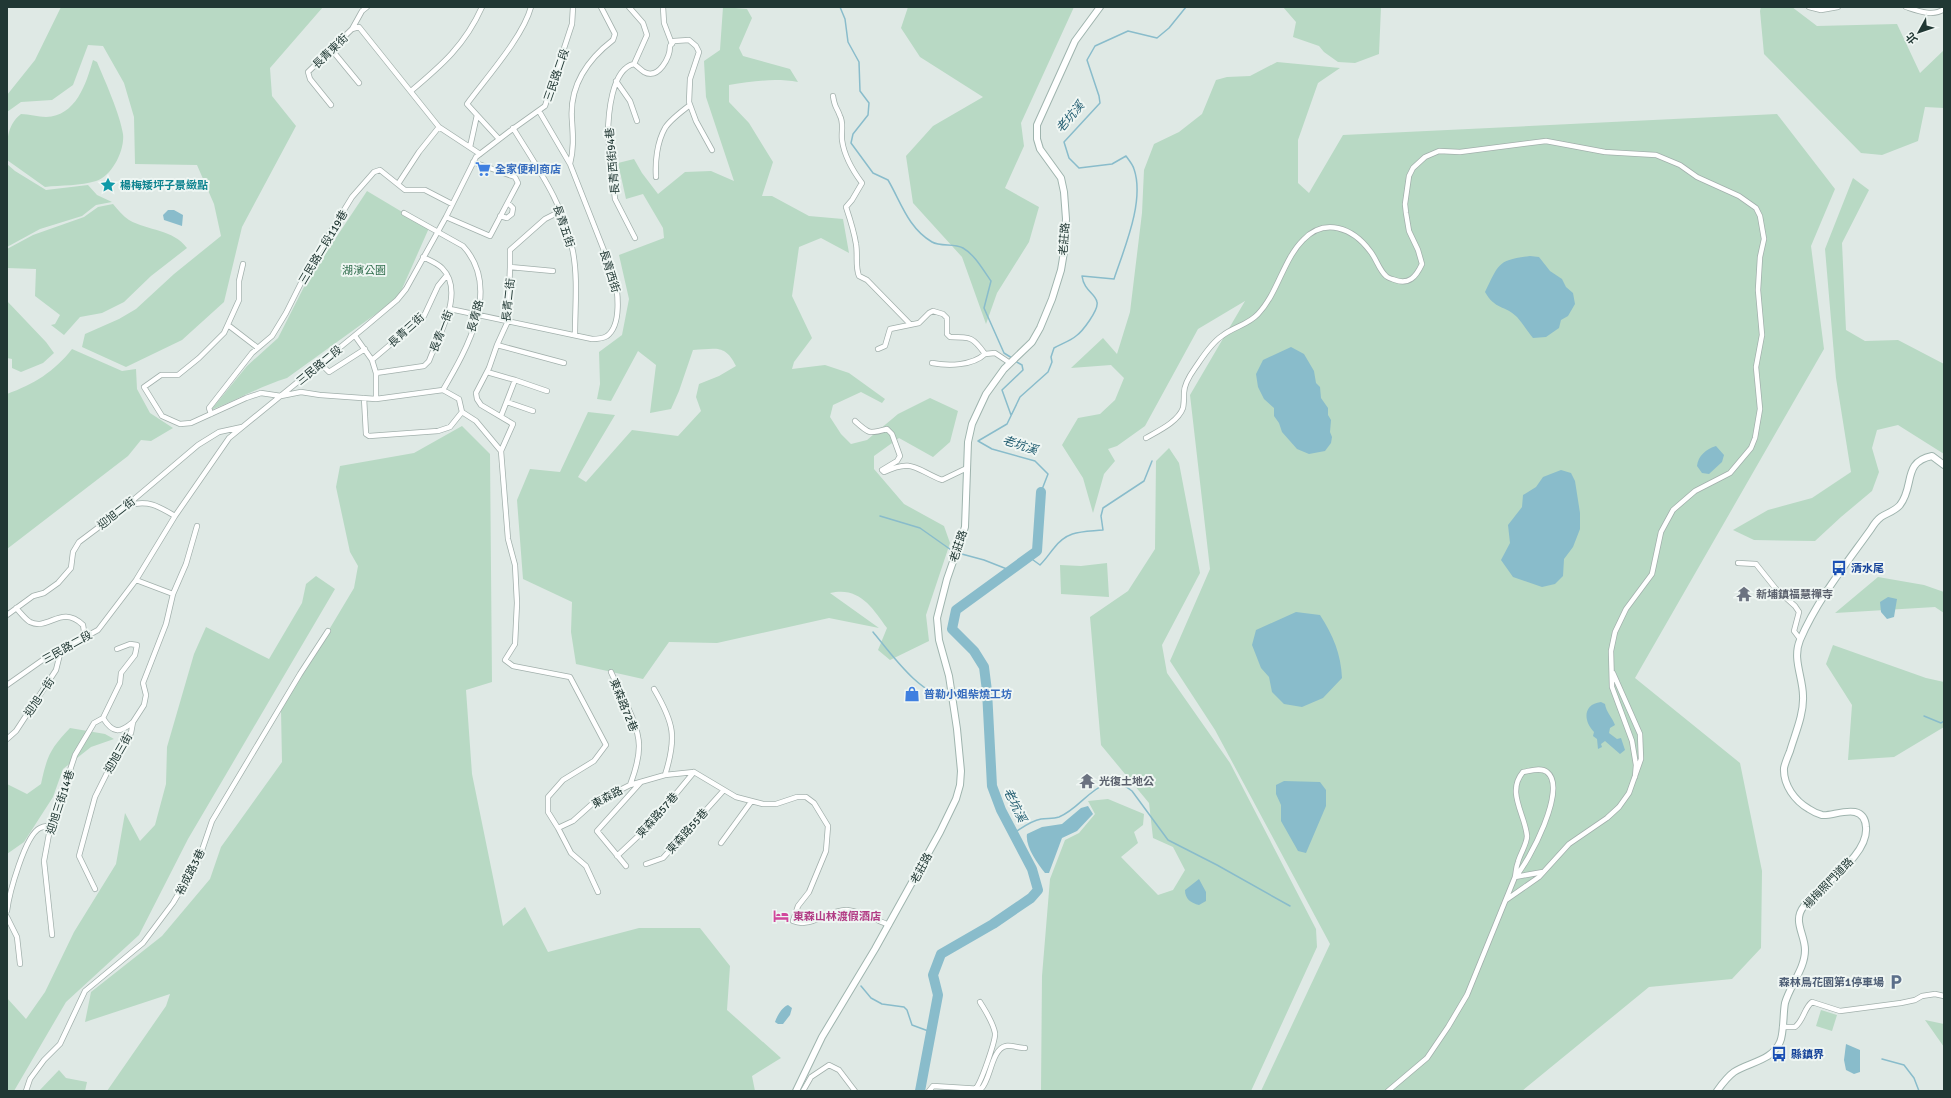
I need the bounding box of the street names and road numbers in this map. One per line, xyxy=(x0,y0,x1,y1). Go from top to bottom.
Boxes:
street label: 長青東街 xyxy=(310,31,351,71)
street label: 三民路二段 xyxy=(541,47,572,103)
street label: 長青西街94巷 xyxy=(603,127,622,195)
street label: 長青五街 xyxy=(550,203,577,249)
street label: 三民路二段119巷 xyxy=(296,208,351,287)
street label: 老莊路 xyxy=(1057,222,1072,256)
street label: 長青西街 xyxy=(597,248,622,294)
street label: 長青二街 xyxy=(500,277,517,323)
street label: 長青路 xyxy=(465,299,486,334)
street label: 長青一街 xyxy=(428,308,455,354)
street label: 長青三街 xyxy=(386,311,427,350)
street label: 三民路二段 xyxy=(294,343,345,388)
street label: 迎旭二街 xyxy=(95,495,138,532)
street label: 老莊路 xyxy=(947,528,970,564)
street label: 三民路二段 xyxy=(40,628,94,666)
street label: 迎旭一街 xyxy=(22,675,57,719)
street label: 東森路72巷 xyxy=(607,677,640,734)
street label: 迎旭三街 xyxy=(102,731,135,776)
street label: 迎旭三街14巷 xyxy=(44,768,77,836)
street label: 東森路 xyxy=(590,784,625,811)
street label: 東森路57巷 xyxy=(634,790,681,840)
street label: 東森路55巷 xyxy=(664,806,711,856)
street label: 裕成路3巷 xyxy=(173,847,208,897)
street label: 老莊路 xyxy=(908,851,935,886)
street label: 楊梅照門道路 xyxy=(1801,855,1856,912)

